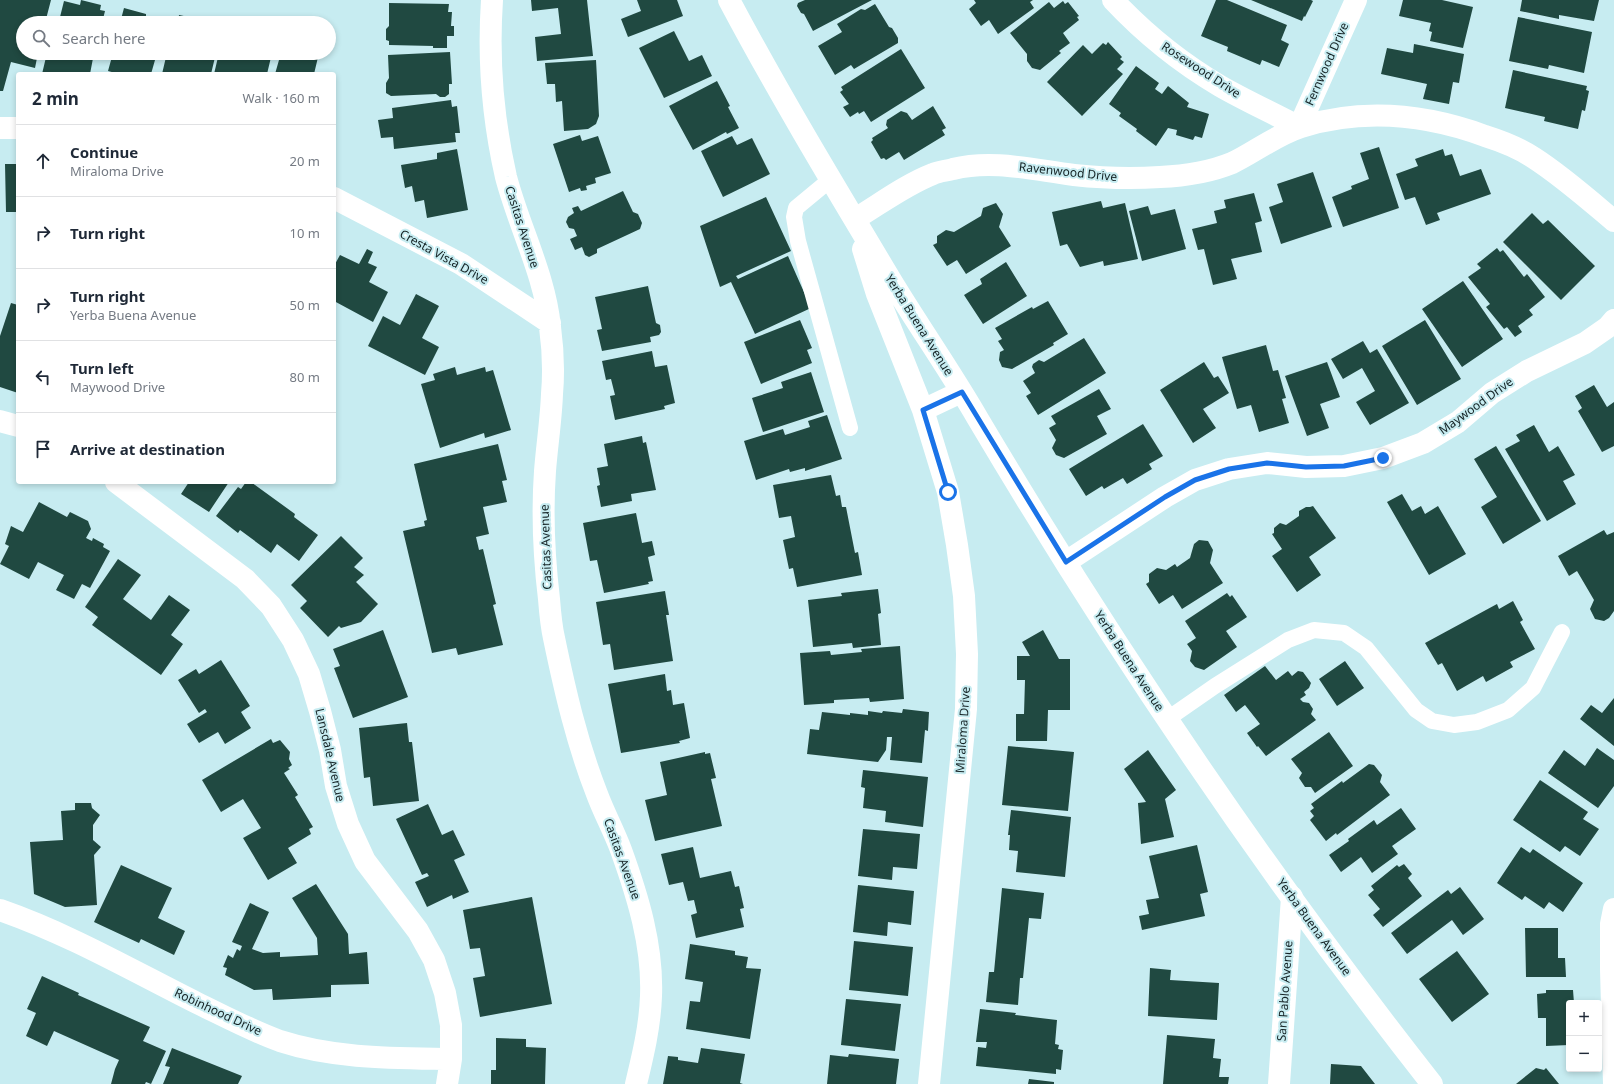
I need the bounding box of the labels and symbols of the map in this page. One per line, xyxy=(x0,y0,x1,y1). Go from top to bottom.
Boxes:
street label: Fernwood Drive xyxy=(1301,19,1353,108)
street label: Rosewood Drive xyxy=(1158,38,1244,102)
street label: Ravenwood Drive xyxy=(1018,158,1118,185)
street label: Casitas Avenue xyxy=(501,184,544,270)
street label: Cresta Vista Drive xyxy=(397,225,492,288)
street label: Yerba Buena Avenue xyxy=(881,271,958,379)
street label: Maywood Drive xyxy=(1435,373,1516,438)
route end xyxy=(1374,449,1392,467)
route start xyxy=(939,483,957,501)
street label: Casitas Avenue xyxy=(536,504,555,590)
street label: Yerba Buena Avenue xyxy=(1091,607,1168,714)
street label: Miraloma Drive xyxy=(951,686,974,774)
street label: Lansdale Avenue xyxy=(311,706,350,804)
street label: Casitas Avenue xyxy=(600,816,645,902)
street label: Yerba Buena Avenue xyxy=(1273,875,1356,979)
street label: San Pablo Avenue xyxy=(1273,940,1297,1042)
street label: Robinhood Drive xyxy=(172,984,265,1039)

